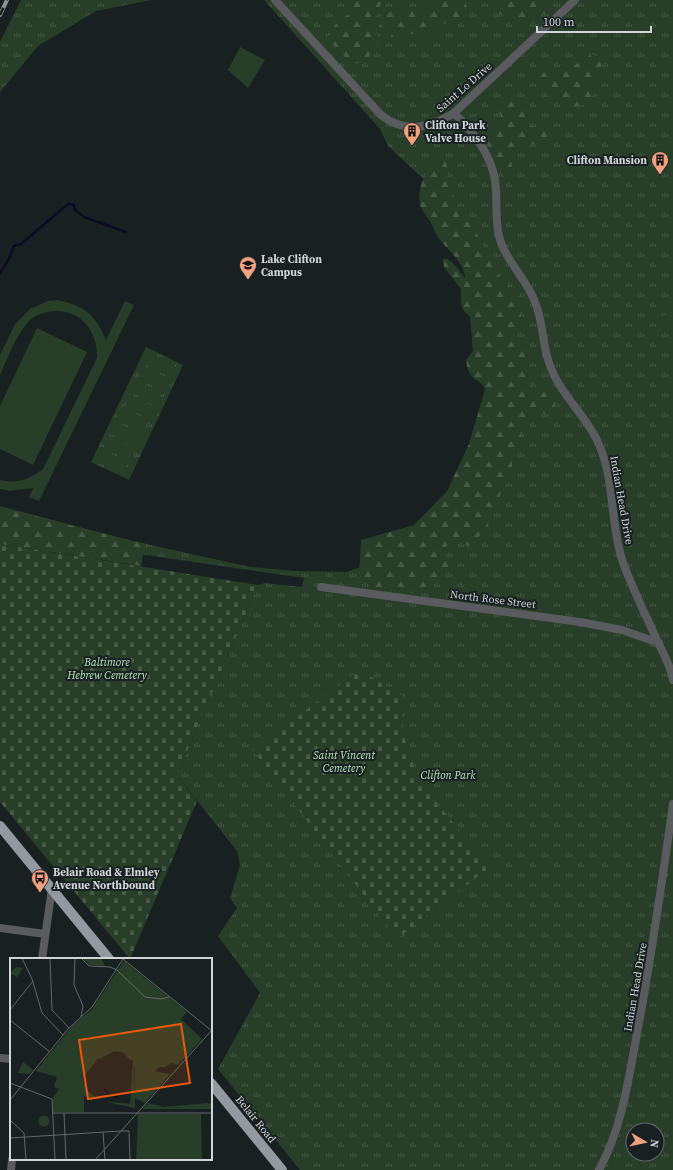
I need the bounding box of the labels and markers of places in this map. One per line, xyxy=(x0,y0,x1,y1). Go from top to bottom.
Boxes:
place label: Clifton Park Valve House xyxy=(425,118,486,146)
building icon: Clifton Park Valve House xyxy=(402,121,422,146)
building icon: Clifton Mansion xyxy=(650,150,670,175)
place label: Clifton Mansion xyxy=(567,153,647,168)
place label: Lake Clifton Campus xyxy=(261,252,322,280)
school or university icon: Lake Clifton Campus xyxy=(238,255,258,280)
place label: Belair Road & Elmley Avenue Northbound xyxy=(53,865,160,893)
bus stop icon: Belair Road & Elmley Avenue Northbound xyxy=(30,868,50,893)

